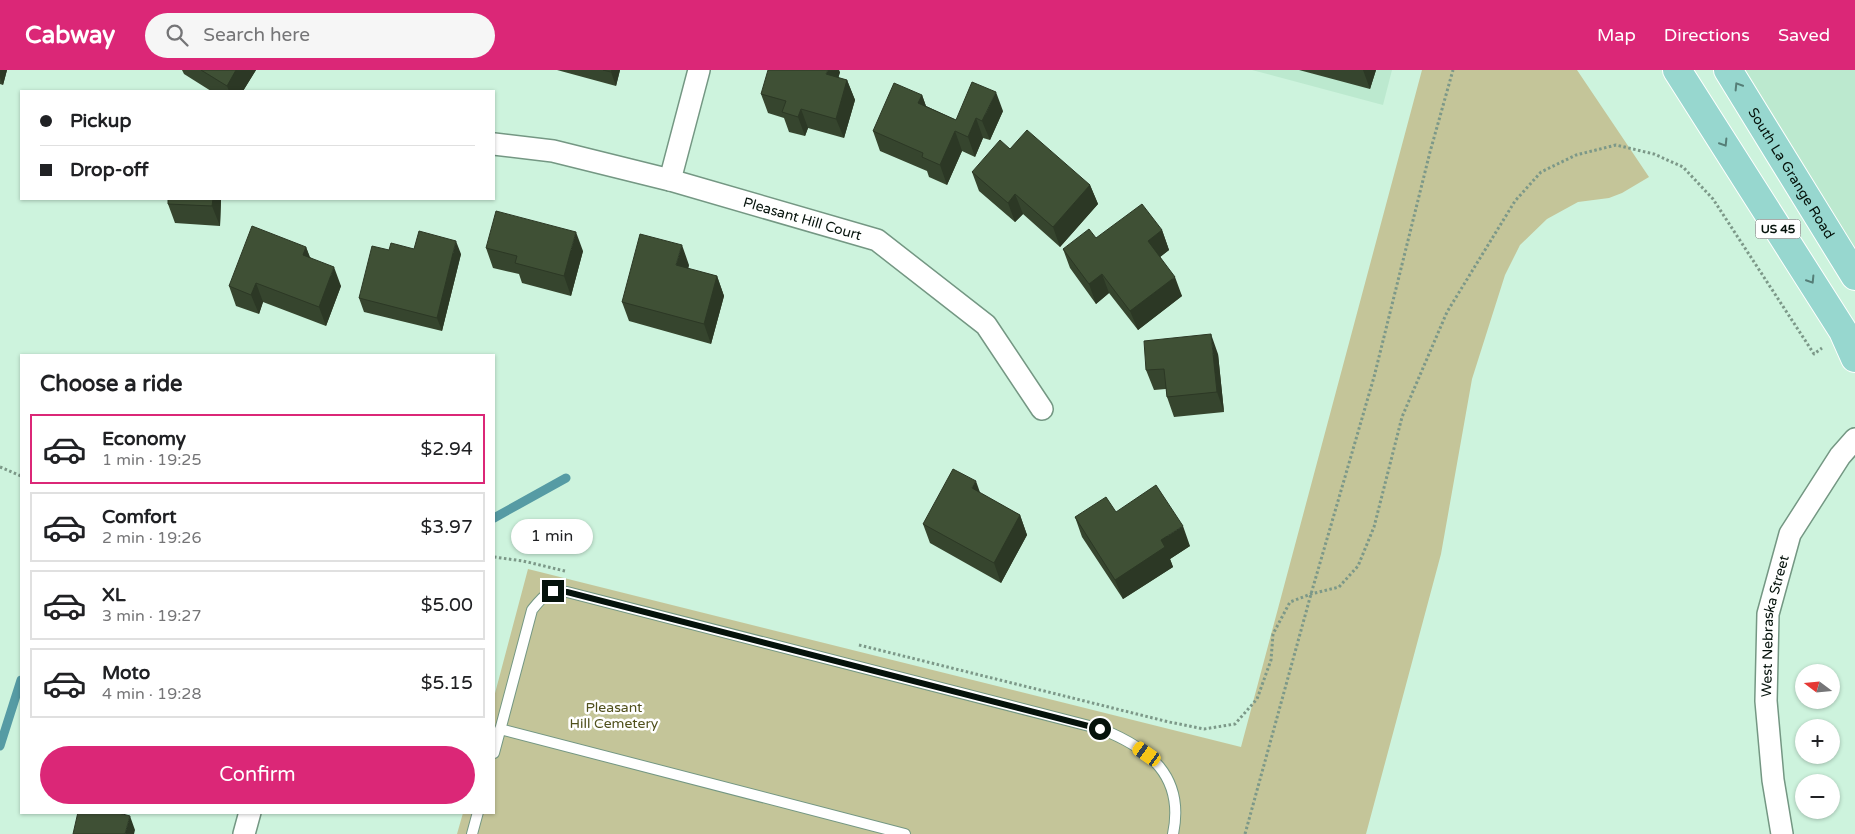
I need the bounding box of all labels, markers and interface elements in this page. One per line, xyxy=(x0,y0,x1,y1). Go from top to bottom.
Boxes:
search box xyxy=(145,13,495,58)
text: Cabway xyxy=(25,21,115,50)
icon: search xyxy=(163,21,191,49)
text: Search here xyxy=(203,24,310,46)
text: Map xyxy=(1597,24,1636,46)
text: Directions xyxy=(1664,24,1750,46)
text: Saved xyxy=(1778,24,1830,46)
one-way arrow xyxy=(1735,82,1744,91)
street label: South La Grange Road xyxy=(1744,105,1838,242)
text: Pickup xyxy=(70,110,131,132)
one-way arrow xyxy=(1717,138,1727,147)
text: Drop-off xyxy=(70,159,149,181)
street label: Pleasant Hill Court xyxy=(741,194,864,244)
road number: US 45 xyxy=(1756,220,1800,238)
one-way arrow xyxy=(1804,275,1814,284)
text: Choose a ride xyxy=(40,371,183,397)
icon: car xyxy=(42,427,87,472)
text: Economy xyxy=(102,428,186,450)
text: $2.94 xyxy=(421,438,473,460)
text: 1 min · 19:25 xyxy=(102,450,201,470)
icon: car xyxy=(42,505,87,550)
text: Comfort xyxy=(102,506,176,528)
text: $3.97 xyxy=(421,516,473,538)
callout: 1 min xyxy=(512,518,594,554)
text: 1 min xyxy=(531,526,573,546)
text: 2 min · 19:26 xyxy=(102,528,201,548)
street label: West Nebraska Street xyxy=(1758,552,1793,697)
route end xyxy=(542,580,564,602)
icon: car xyxy=(42,583,87,628)
text: XL xyxy=(102,584,126,606)
text: $5.00 xyxy=(421,594,473,616)
text: 3 min · 19:27 xyxy=(102,606,201,626)
icon: car xyxy=(42,661,87,706)
text: Moto xyxy=(102,662,150,684)
north arrow xyxy=(1795,664,1840,709)
map controls xyxy=(1795,664,1840,819)
text: $5.15 xyxy=(421,672,473,694)
text: 4 min · 19:28 xyxy=(102,684,201,704)
park label: Pleasant Hill Cemetery xyxy=(570,699,659,732)
route start xyxy=(1089,718,1111,740)
button: + xyxy=(1795,719,1840,764)
car xyxy=(1130,739,1163,769)
button: Confirm xyxy=(40,746,475,804)
button: − xyxy=(1795,774,1840,819)

